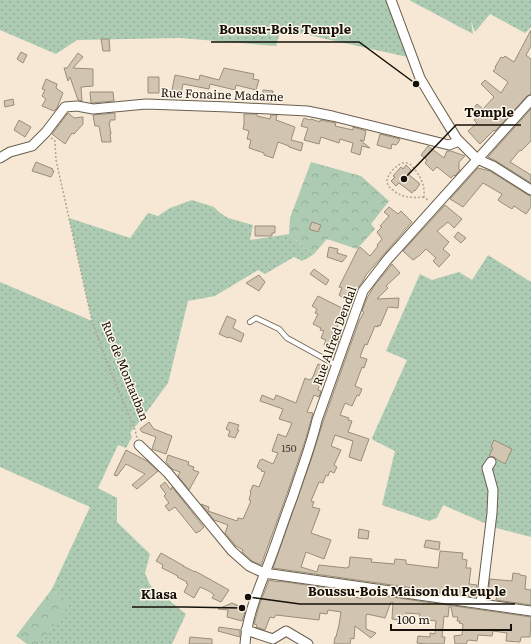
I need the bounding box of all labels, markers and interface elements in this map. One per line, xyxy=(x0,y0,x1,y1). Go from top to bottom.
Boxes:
callout: Boussu-Bois Temple xyxy=(211,17,359,42)
text: Boussu-Bois Temple xyxy=(219,19,351,38)
street label: Rue Fonaine Madame xyxy=(160,83,284,105)
callout: Temple xyxy=(456,100,521,125)
text: Temple xyxy=(464,102,514,121)
street label: Rue Alfred Dendal xyxy=(308,284,360,388)
street label: Rue de Montauban xyxy=(98,318,154,423)
house number: 150 xyxy=(282,440,297,455)
callout: Boussu-Bois Maison du Peuple xyxy=(300,579,515,604)
text: Boussu-Bois Maison du Peuple xyxy=(308,581,506,600)
callout: Klasa xyxy=(132,582,185,607)
text: Klasa xyxy=(141,584,178,603)
scale bar xyxy=(391,606,511,632)
text: 100 m xyxy=(397,610,430,628)

